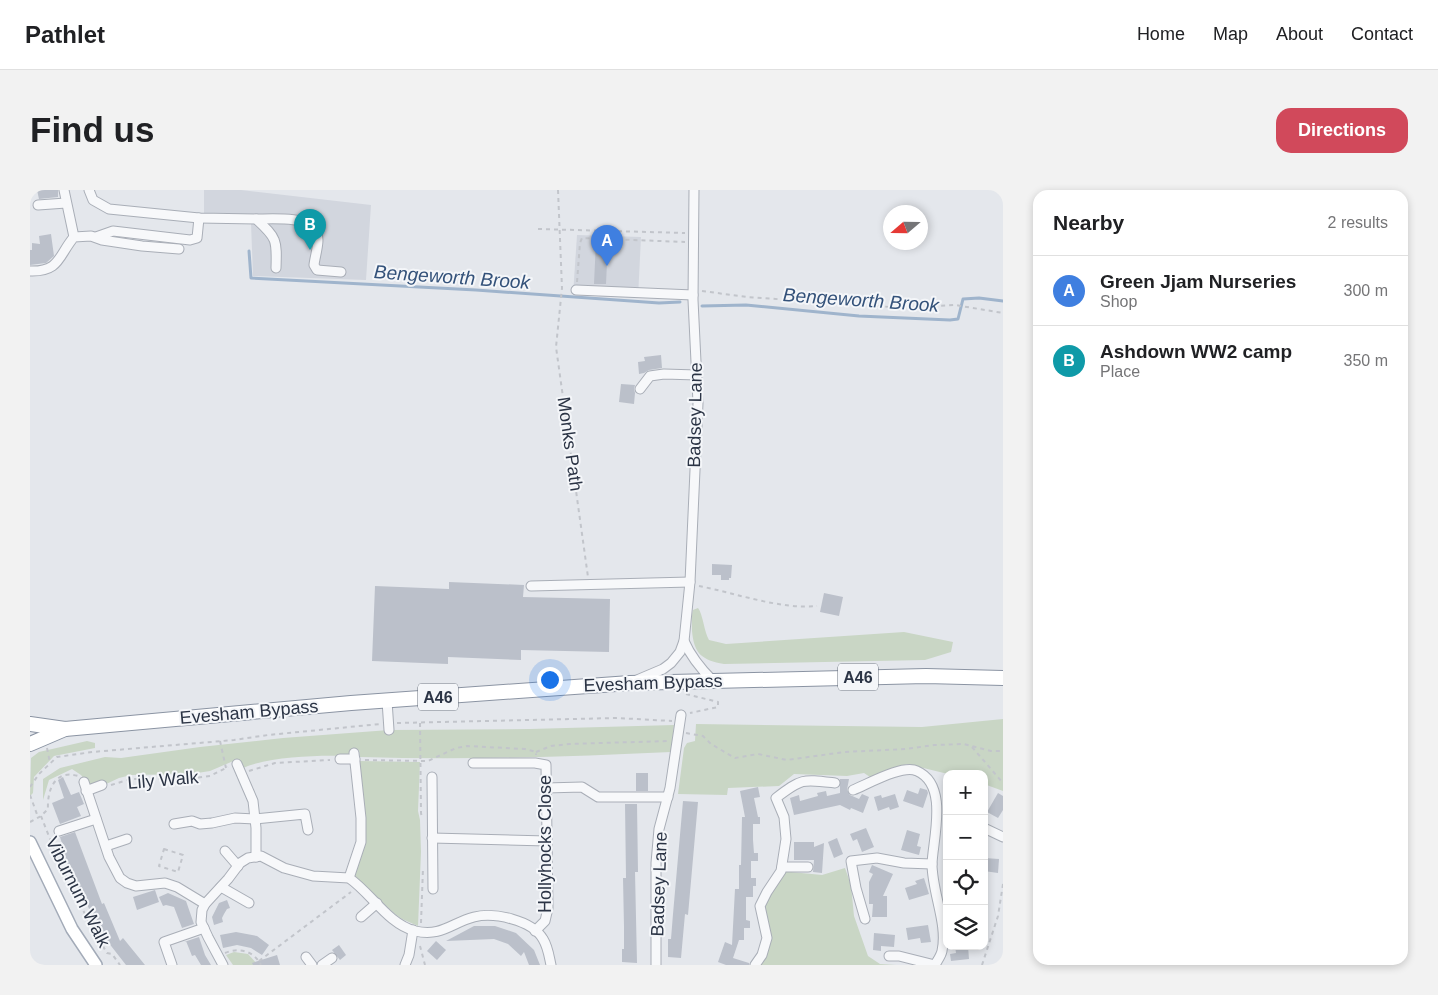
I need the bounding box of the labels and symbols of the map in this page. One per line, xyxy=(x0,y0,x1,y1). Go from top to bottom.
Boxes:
north arrow xyxy=(883,205,928,250)
pin: B xyxy=(294,209,326,250)
pin: A xyxy=(591,225,623,266)
water label: Bengeworth Brook xyxy=(373,261,532,293)
water label: Bengeworth Brook xyxy=(782,284,941,316)
street label: Badsey Lane xyxy=(684,362,706,468)
street label: Monks Path xyxy=(553,396,587,492)
road number: A46 xyxy=(838,664,878,691)
your location xyxy=(537,667,563,693)
street label: Evesham Bypass xyxy=(583,671,723,695)
road number: A46 xyxy=(418,684,458,710)
street label: Evesham Bypass xyxy=(179,696,319,728)
street label: Lily Walk xyxy=(127,767,200,793)
street label: Hollyhocks Close xyxy=(535,775,555,913)
street label: Badsey Lane xyxy=(647,831,671,937)
street label: Viburnum Walk xyxy=(42,834,115,951)

